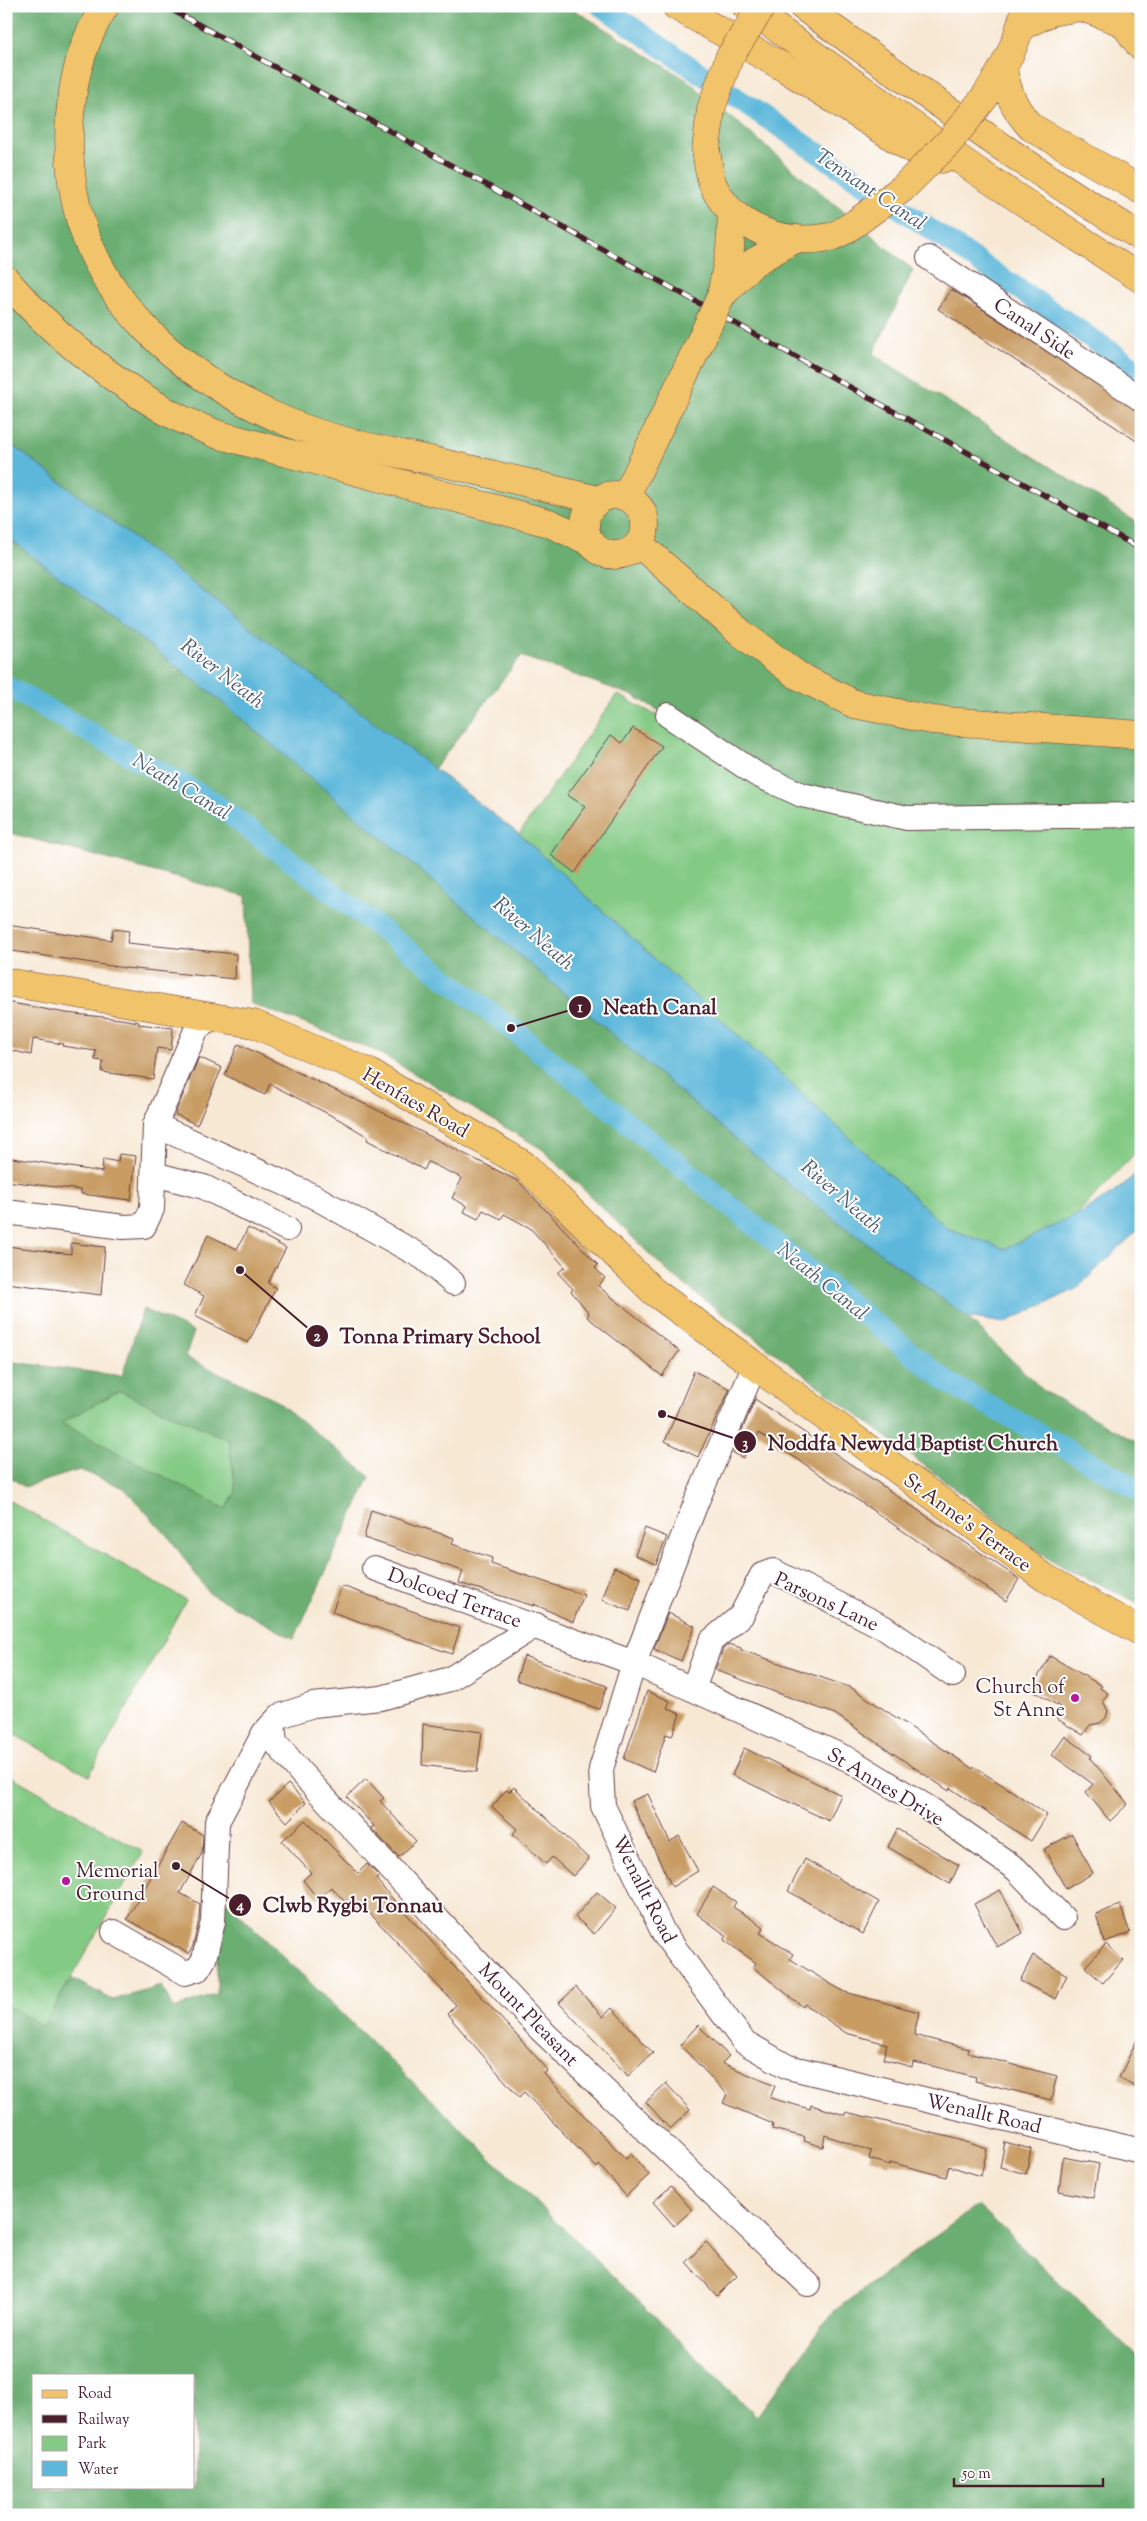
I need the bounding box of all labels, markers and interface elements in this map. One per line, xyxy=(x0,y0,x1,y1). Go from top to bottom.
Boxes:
water label: Tennant Canal xyxy=(808,142,932,239)
street label: Canal Side xyxy=(987,292,1081,368)
water label: River Neath xyxy=(173,632,270,717)
water label: Neath Canal xyxy=(126,747,236,829)
water label: River Neath xyxy=(485,891,580,978)
callout: Neath Canal xyxy=(568,989,727,1025)
text: Neath Canal xyxy=(603,994,717,1024)
text: 1 xyxy=(577,998,583,1019)
street label: Henfaes Road xyxy=(356,1062,474,1147)
water label: River Neath xyxy=(793,1154,888,1241)
water label: Neath Canal xyxy=(770,1236,874,1329)
callout: Tonna Primary School xyxy=(305,1318,551,1354)
text: Tonna Primary School xyxy=(339,1323,541,1353)
text: 2 xyxy=(313,1327,321,1348)
callout: Noddfa Newydd Baptist Church xyxy=(732,1424,1068,1460)
text: Noddfa Newydd Baptist Church xyxy=(768,1430,1059,1460)
text: 3 xyxy=(742,1434,748,1455)
street label: St Anne's Terrace xyxy=(896,1467,1037,1581)
street label: Dolcoed Terrace xyxy=(383,1562,525,1637)
street label: Parsons Lane xyxy=(769,1566,883,1640)
place label: Church of St Anne xyxy=(976,1674,1066,1726)
marker: Church of St Anne xyxy=(1069,1692,1081,1704)
street label: St Annes Drive xyxy=(821,1742,949,1835)
street label: Wenallt Road xyxy=(603,1831,682,1949)
place label: Memorial Ground xyxy=(76,1858,159,1910)
marker: Memorial Ground xyxy=(60,1875,72,1887)
callout: Clwb Rygbi Tonnau xyxy=(228,1887,453,1923)
text: Clwb Rygbi Tonnau xyxy=(263,1892,444,1922)
text: 4 xyxy=(235,1896,244,1917)
street label: Mount Pleasant xyxy=(470,1957,584,2074)
street label: Wenallt Road xyxy=(923,2088,1044,2143)
legend xyxy=(32,2374,195,2488)
text: Road xyxy=(78,2384,112,2405)
text: Railway xyxy=(78,2410,130,2431)
text: Park xyxy=(78,2434,107,2455)
scale bar xyxy=(954,2456,1103,2488)
text: Water xyxy=(78,2460,119,2481)
text: 50 m xyxy=(961,2464,991,2485)

